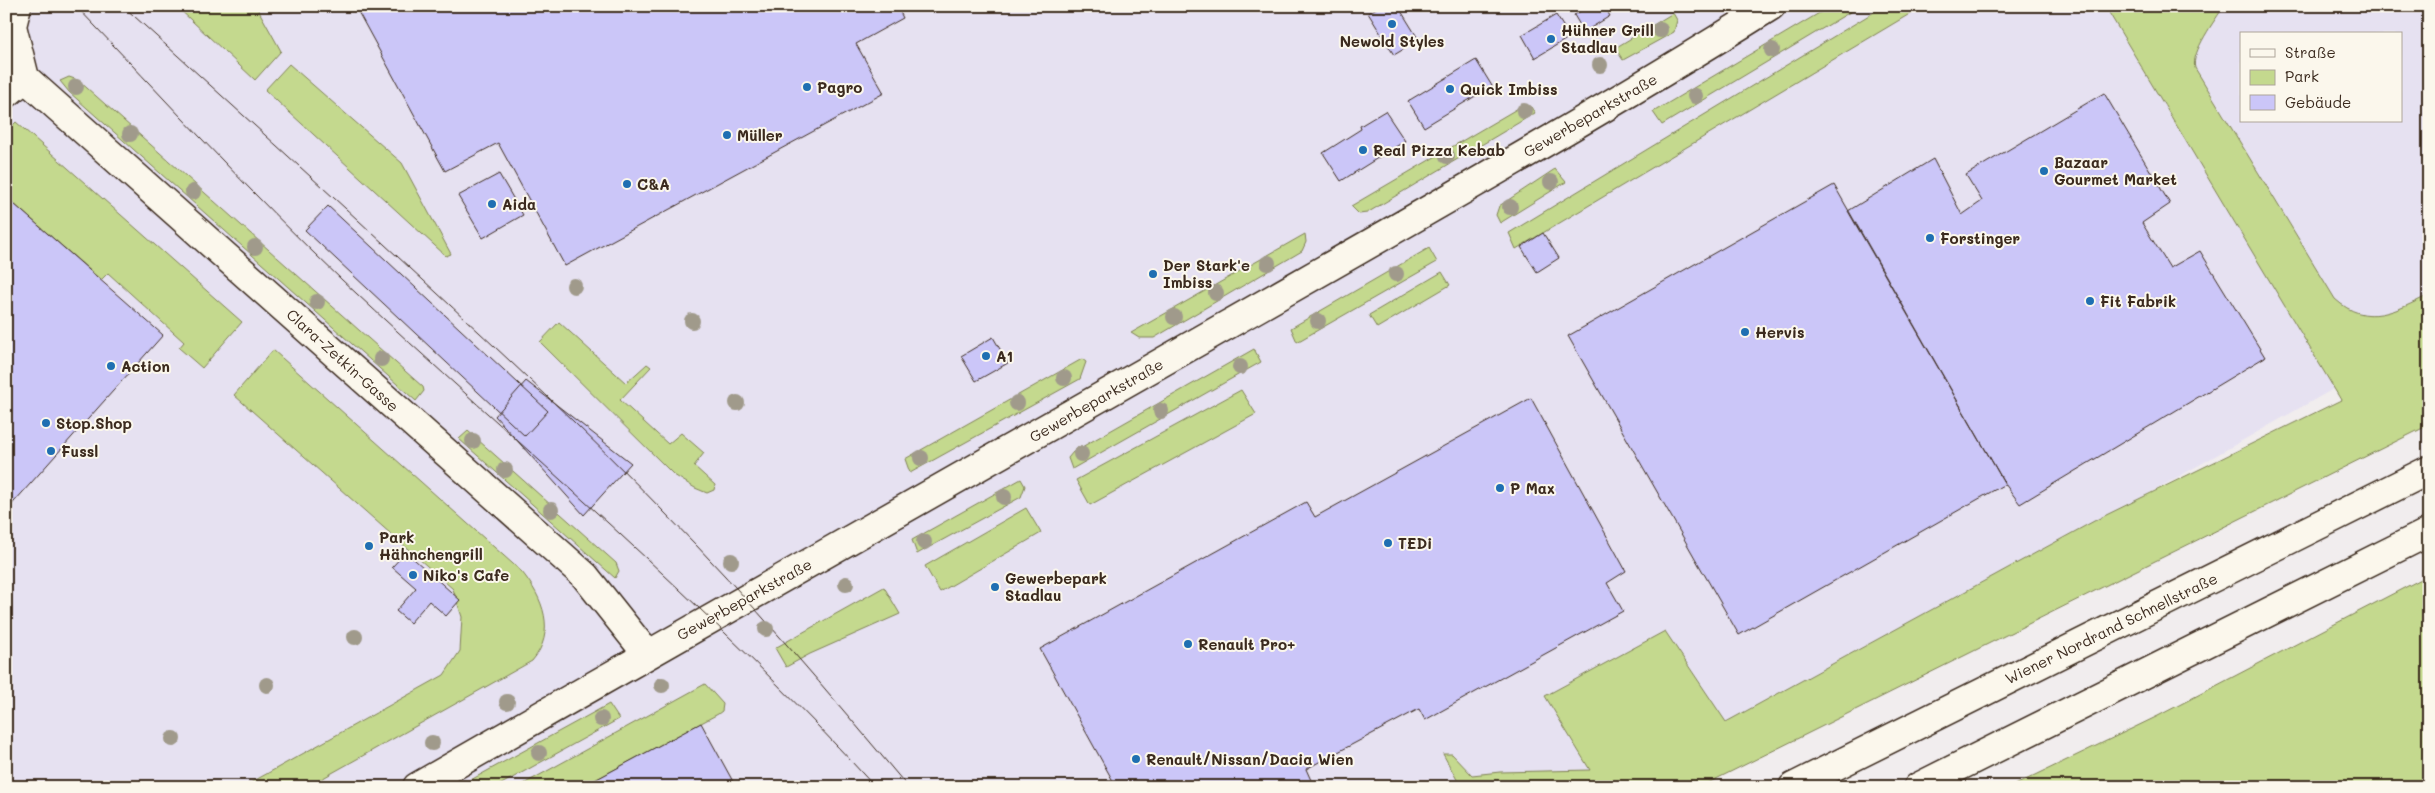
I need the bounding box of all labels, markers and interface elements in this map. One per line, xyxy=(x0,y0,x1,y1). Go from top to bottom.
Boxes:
marker: Newold Styles xyxy=(1386,18,1398,30)
place label: Hühner Grill Stadlau xyxy=(1561,20,1654,57)
place label: Newold Styles xyxy=(1340,31,1444,51)
legend xyxy=(2240,32,2402,122)
marker: Hühner Grill Stadlau xyxy=(1545,33,1557,45)
text: Straße xyxy=(2285,42,2336,62)
text: Park xyxy=(2285,66,2319,86)
street label: Gewerbeparkstraße xyxy=(1519,68,1661,162)
place label: Pagro xyxy=(817,77,862,97)
place label: Quick Imbiss xyxy=(1460,79,1557,99)
marker: Pagro xyxy=(801,81,813,93)
marker: Quick Imbiss xyxy=(1444,83,1456,95)
text: Gebäude xyxy=(2285,92,2351,112)
place label: Müller xyxy=(737,125,783,145)
marker: Müller xyxy=(721,129,733,141)
place label: Real Pizza Kebab xyxy=(1373,140,1505,160)
marker: Real Pizza Kebab xyxy=(1357,144,1369,156)
place label: Bazaar Gourmet Market xyxy=(2054,152,2177,189)
marker: Bazaar Gourmet Market xyxy=(2038,165,2050,177)
place label: C&A xyxy=(637,174,670,194)
marker: C&A xyxy=(621,178,633,190)
place label: Aida xyxy=(502,194,536,214)
marker: Aida xyxy=(486,198,498,210)
place label: Forstinger xyxy=(1940,228,2020,248)
marker: Forstinger xyxy=(1924,232,1936,244)
place label: Der Stark'e Imbiss xyxy=(1163,255,1250,292)
marker: Der Stark'e Imbiss xyxy=(1147,268,1159,280)
place label: Fit Fabrik xyxy=(2100,291,2176,311)
marker: Fit Fabrik xyxy=(2084,295,2096,307)
street label: Clara-Zetkin-Gasse xyxy=(283,304,403,416)
place label: Hervis xyxy=(1755,322,1805,342)
marker: Hervis xyxy=(1739,326,1751,338)
place label: A1 xyxy=(996,346,1013,366)
marker: A1 xyxy=(980,350,992,362)
street label: Gewerbeparkstraße xyxy=(1025,353,1167,447)
place label: Action xyxy=(121,356,170,376)
marker: Action xyxy=(105,360,117,372)
place label: Stop.Shop xyxy=(56,413,132,433)
marker: Stop.Shop xyxy=(40,417,52,429)
place label: Fussl xyxy=(61,441,98,461)
marker: Fussl xyxy=(45,445,57,457)
place label: P Max xyxy=(1510,478,1555,498)
marker: P Max xyxy=(1494,482,1506,494)
place label: Park Hähnchengrill xyxy=(379,527,483,564)
place label: TEDi xyxy=(1398,533,1432,553)
marker: TEDi xyxy=(1382,537,1394,549)
marker: Park Hähnchengrill xyxy=(363,540,375,552)
street label: Gewerbeparkstraße xyxy=(673,554,815,644)
place label: Niko's Cafe xyxy=(423,565,509,585)
place label: Gewerbepark Stadlau xyxy=(1005,568,1107,605)
street label: Wiener Nordrand Schnellstraße xyxy=(2002,568,2220,688)
marker: Niko's Cafe xyxy=(407,569,419,581)
marker: Gewerbepark Stadlau xyxy=(989,581,1001,593)
place label: Renault Pro+ xyxy=(1198,634,1295,654)
marker: Renault Pro+ xyxy=(1182,638,1194,650)
place label: Renault/Nissan/Dacia Wien xyxy=(1146,749,1353,769)
marker: Renault/Nissan/Dacia Wien xyxy=(1130,753,1142,765)

